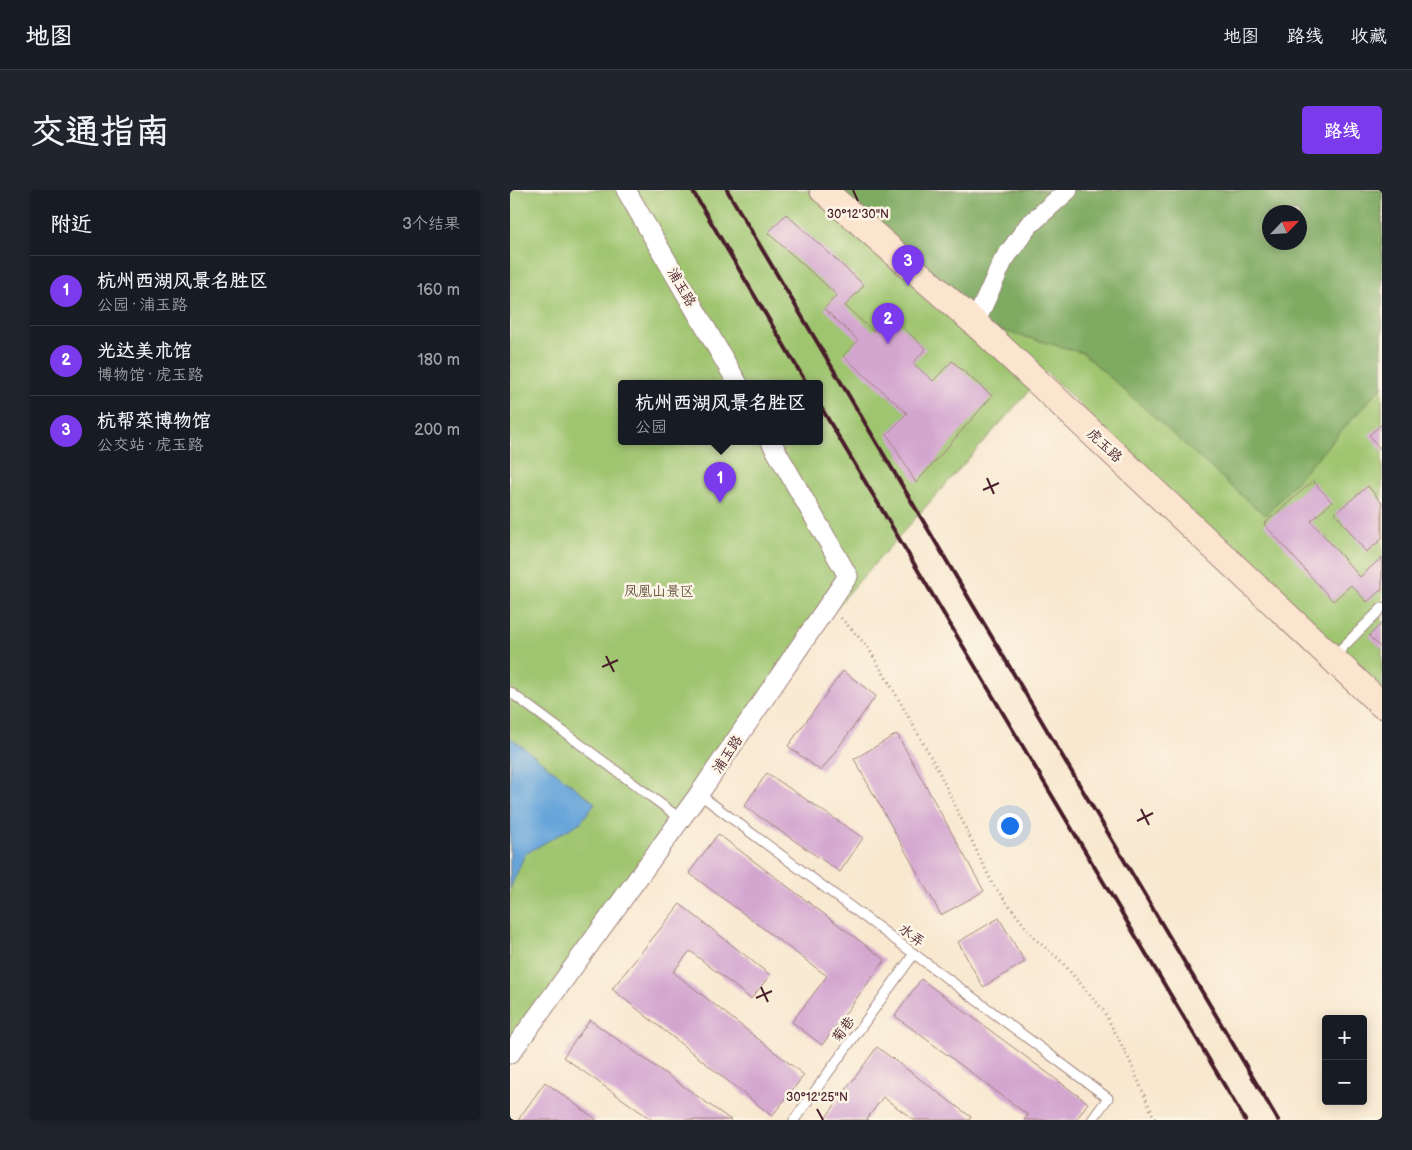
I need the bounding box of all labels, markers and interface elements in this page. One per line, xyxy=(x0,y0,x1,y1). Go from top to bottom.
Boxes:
text: 地图 xyxy=(25,22,73,51)
text: 地图 xyxy=(1223,26,1259,47)
text: 路线 xyxy=(1287,26,1323,47)
text: 收藏 xyxy=(1351,26,1387,47)
button: 路线 xyxy=(1302,106,1382,154)
text: 交通指南 xyxy=(30,111,170,154)
north arrow xyxy=(1262,205,1307,250)
text: 30°12'30"N xyxy=(827,207,889,222)
text: 附近 xyxy=(50,212,92,237)
text: 3个结果 xyxy=(402,215,460,234)
pin: 3 xyxy=(892,245,924,286)
street label: 浦玉路 xyxy=(664,265,699,310)
text: 杭州西湖风景名胜区 xyxy=(97,270,268,293)
text: 1 xyxy=(63,281,69,300)
text: 160 m xyxy=(417,281,460,300)
text: 公园 · 浦玉路 xyxy=(97,296,187,315)
pin: 2 xyxy=(872,303,904,344)
text: 光达美术馆 xyxy=(97,340,192,363)
text: 2 xyxy=(61,351,71,370)
text: 180 m xyxy=(418,351,460,370)
text: 博物馆 · 虎玉路 xyxy=(97,366,203,385)
popup xyxy=(618,380,823,445)
text: 杭州西湖风景名胜区 xyxy=(635,392,806,415)
text: 杭帮菜博物馆 xyxy=(97,410,211,433)
text: 公园 xyxy=(635,418,667,437)
text: 3 xyxy=(61,421,71,440)
text: 200 m xyxy=(414,421,460,440)
street label: 虎玉路 xyxy=(1084,425,1126,466)
text: 公交站 · 虎玉路 xyxy=(97,436,203,455)
pin: 1 xyxy=(704,462,736,503)
park label: 凤凰山景区 xyxy=(624,583,694,600)
street label: 浦玉路 xyxy=(709,732,746,776)
your location xyxy=(997,813,1023,839)
street label: 水弄 xyxy=(895,920,928,951)
street label: 菊巷 xyxy=(828,1012,859,1046)
map controls xyxy=(1322,1015,1367,1105)
button: + xyxy=(1322,1015,1367,1060)
button: − xyxy=(1322,1060,1367,1105)
text: 30°12'25"N xyxy=(786,1090,848,1105)

